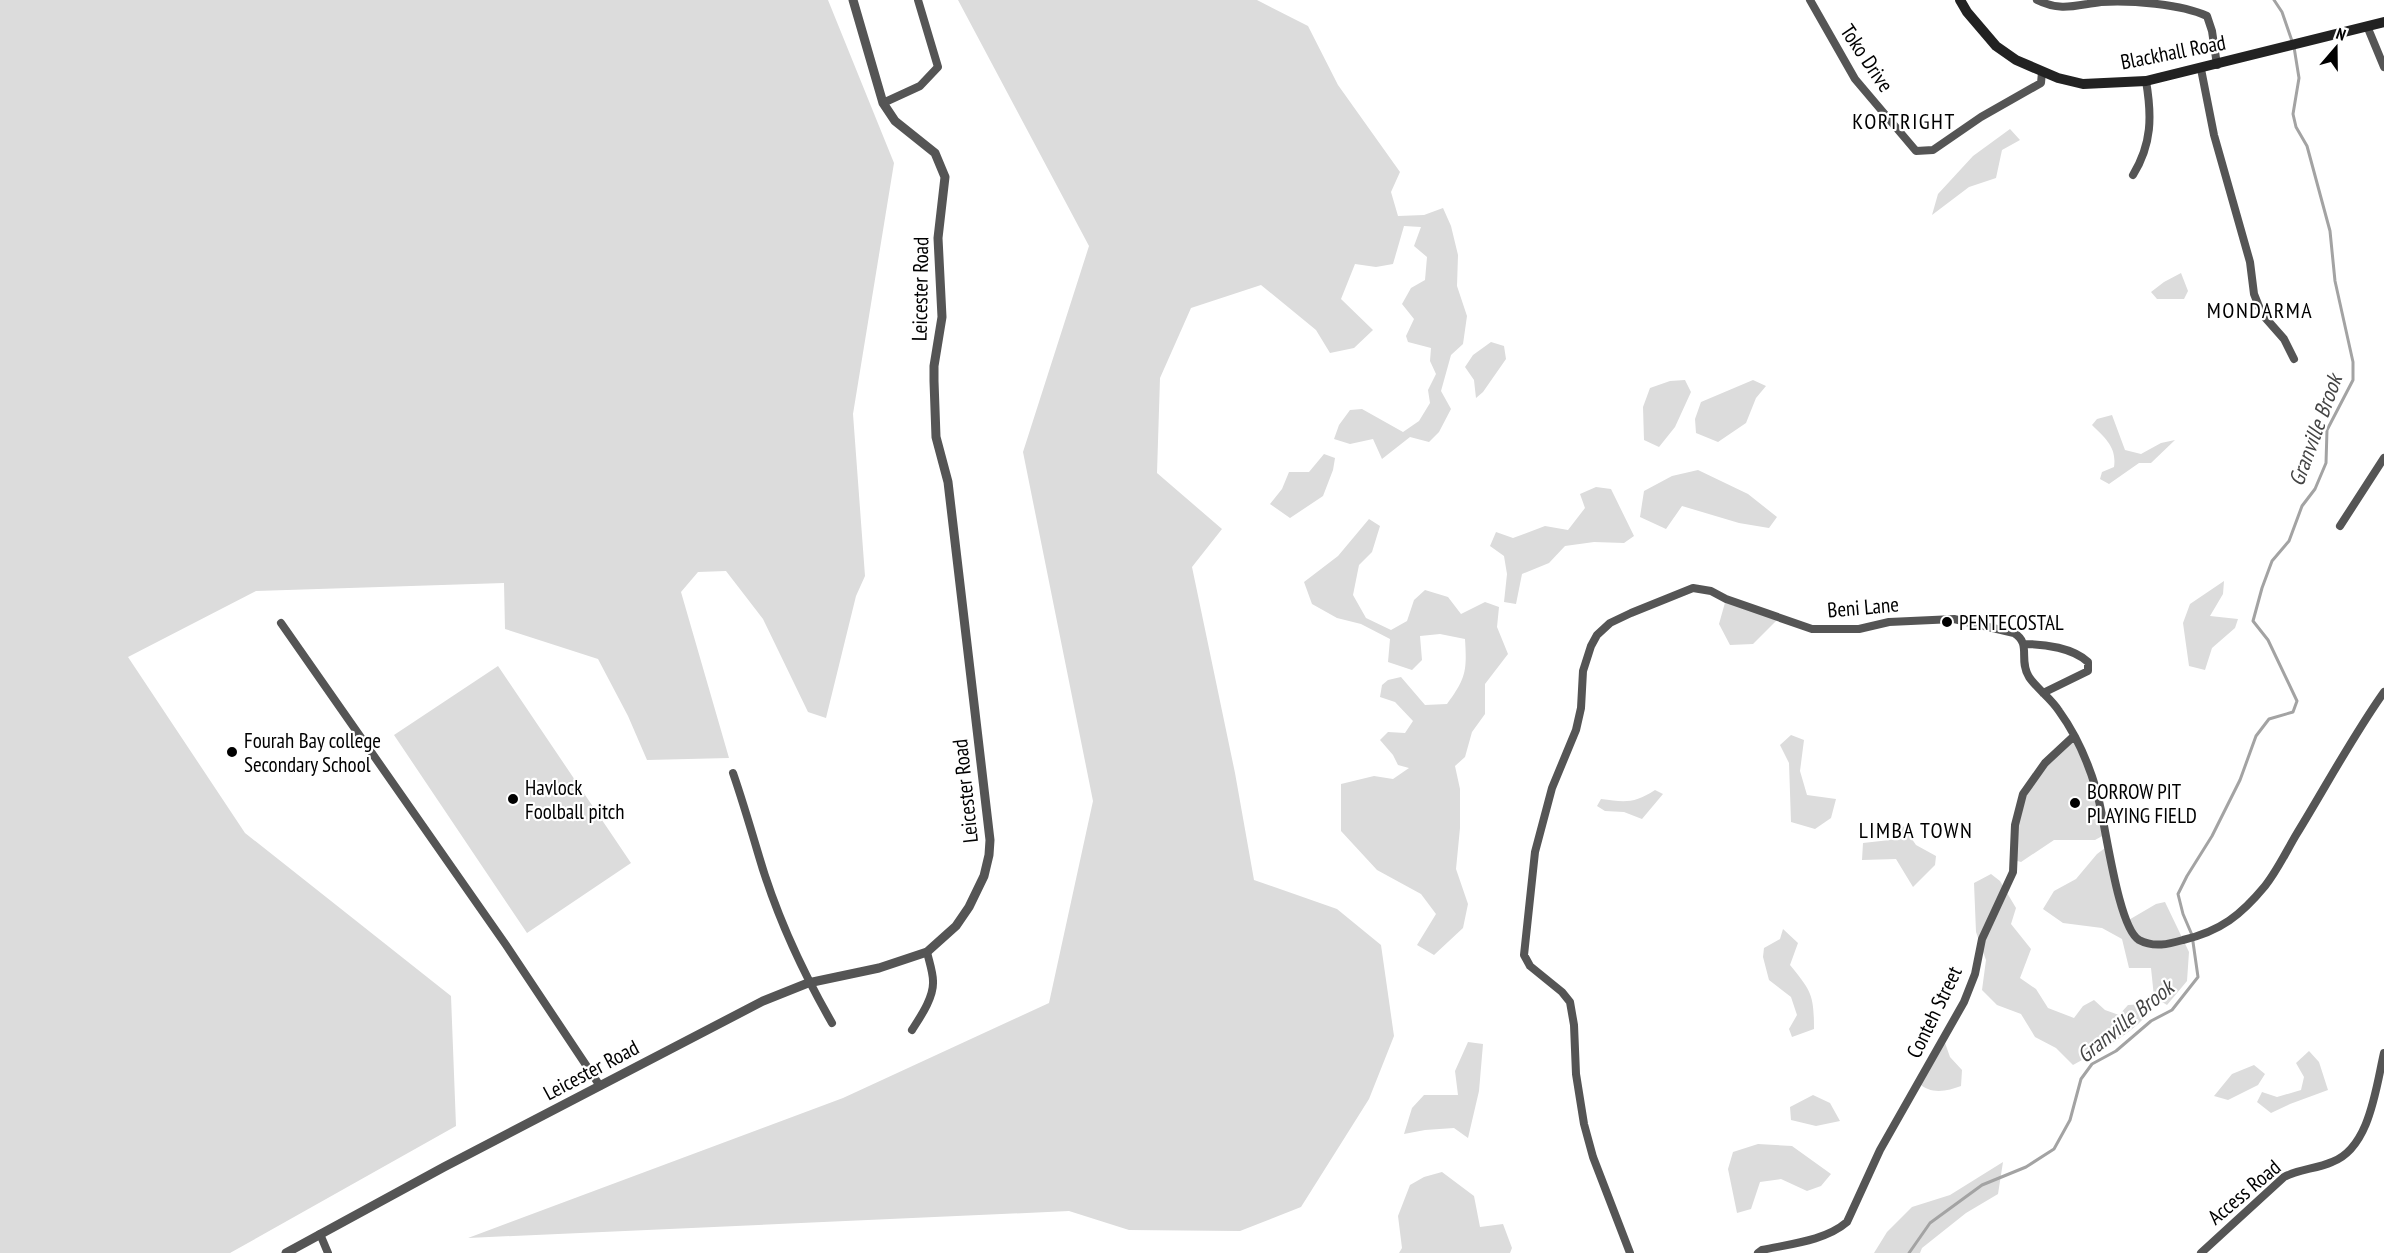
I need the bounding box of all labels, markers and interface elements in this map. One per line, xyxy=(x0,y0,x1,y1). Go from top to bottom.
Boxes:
north arrow xyxy=(2306,18,2366,78)
street label: Toko Drive xyxy=(1835,19,1899,97)
text: N xyxy=(2334,23,2349,45)
street label: Blackhall Road xyxy=(2118,29,2228,75)
district label: KORTRIGHT xyxy=(1852,107,1956,135)
street label: Leicester Road xyxy=(906,237,934,341)
district label: MONDARMA xyxy=(2207,296,2313,324)
water label: Granville Brook xyxy=(2282,368,2349,490)
street label: Beni Lane xyxy=(1826,590,1900,624)
place label: PENTECOSTAL xyxy=(1959,609,2064,636)
marker: PENTECOSTAL xyxy=(1940,615,1954,629)
place label: Fourah Bay college Secondary School xyxy=(244,727,381,778)
street label: Leicester Road xyxy=(946,738,984,844)
marker: Fourah Bay college Secondary School xyxy=(225,745,239,759)
place label: Havlock Foolball pitch xyxy=(525,774,624,825)
place label: BORROW PIT PLAYING FIELD xyxy=(2087,778,2197,829)
marker: Havlock Foolball pitch xyxy=(506,792,520,806)
marker: BORROW PIT PLAYING FIELD xyxy=(2068,796,2082,810)
district label: LIMBA TOWN xyxy=(1859,816,1973,844)
street label: Conteh Street xyxy=(1900,961,1968,1062)
water label: Granville Brook xyxy=(2071,972,2181,1069)
street label: Leicester Road xyxy=(539,1034,643,1106)
street label: Access Road xyxy=(2202,1154,2286,1230)

